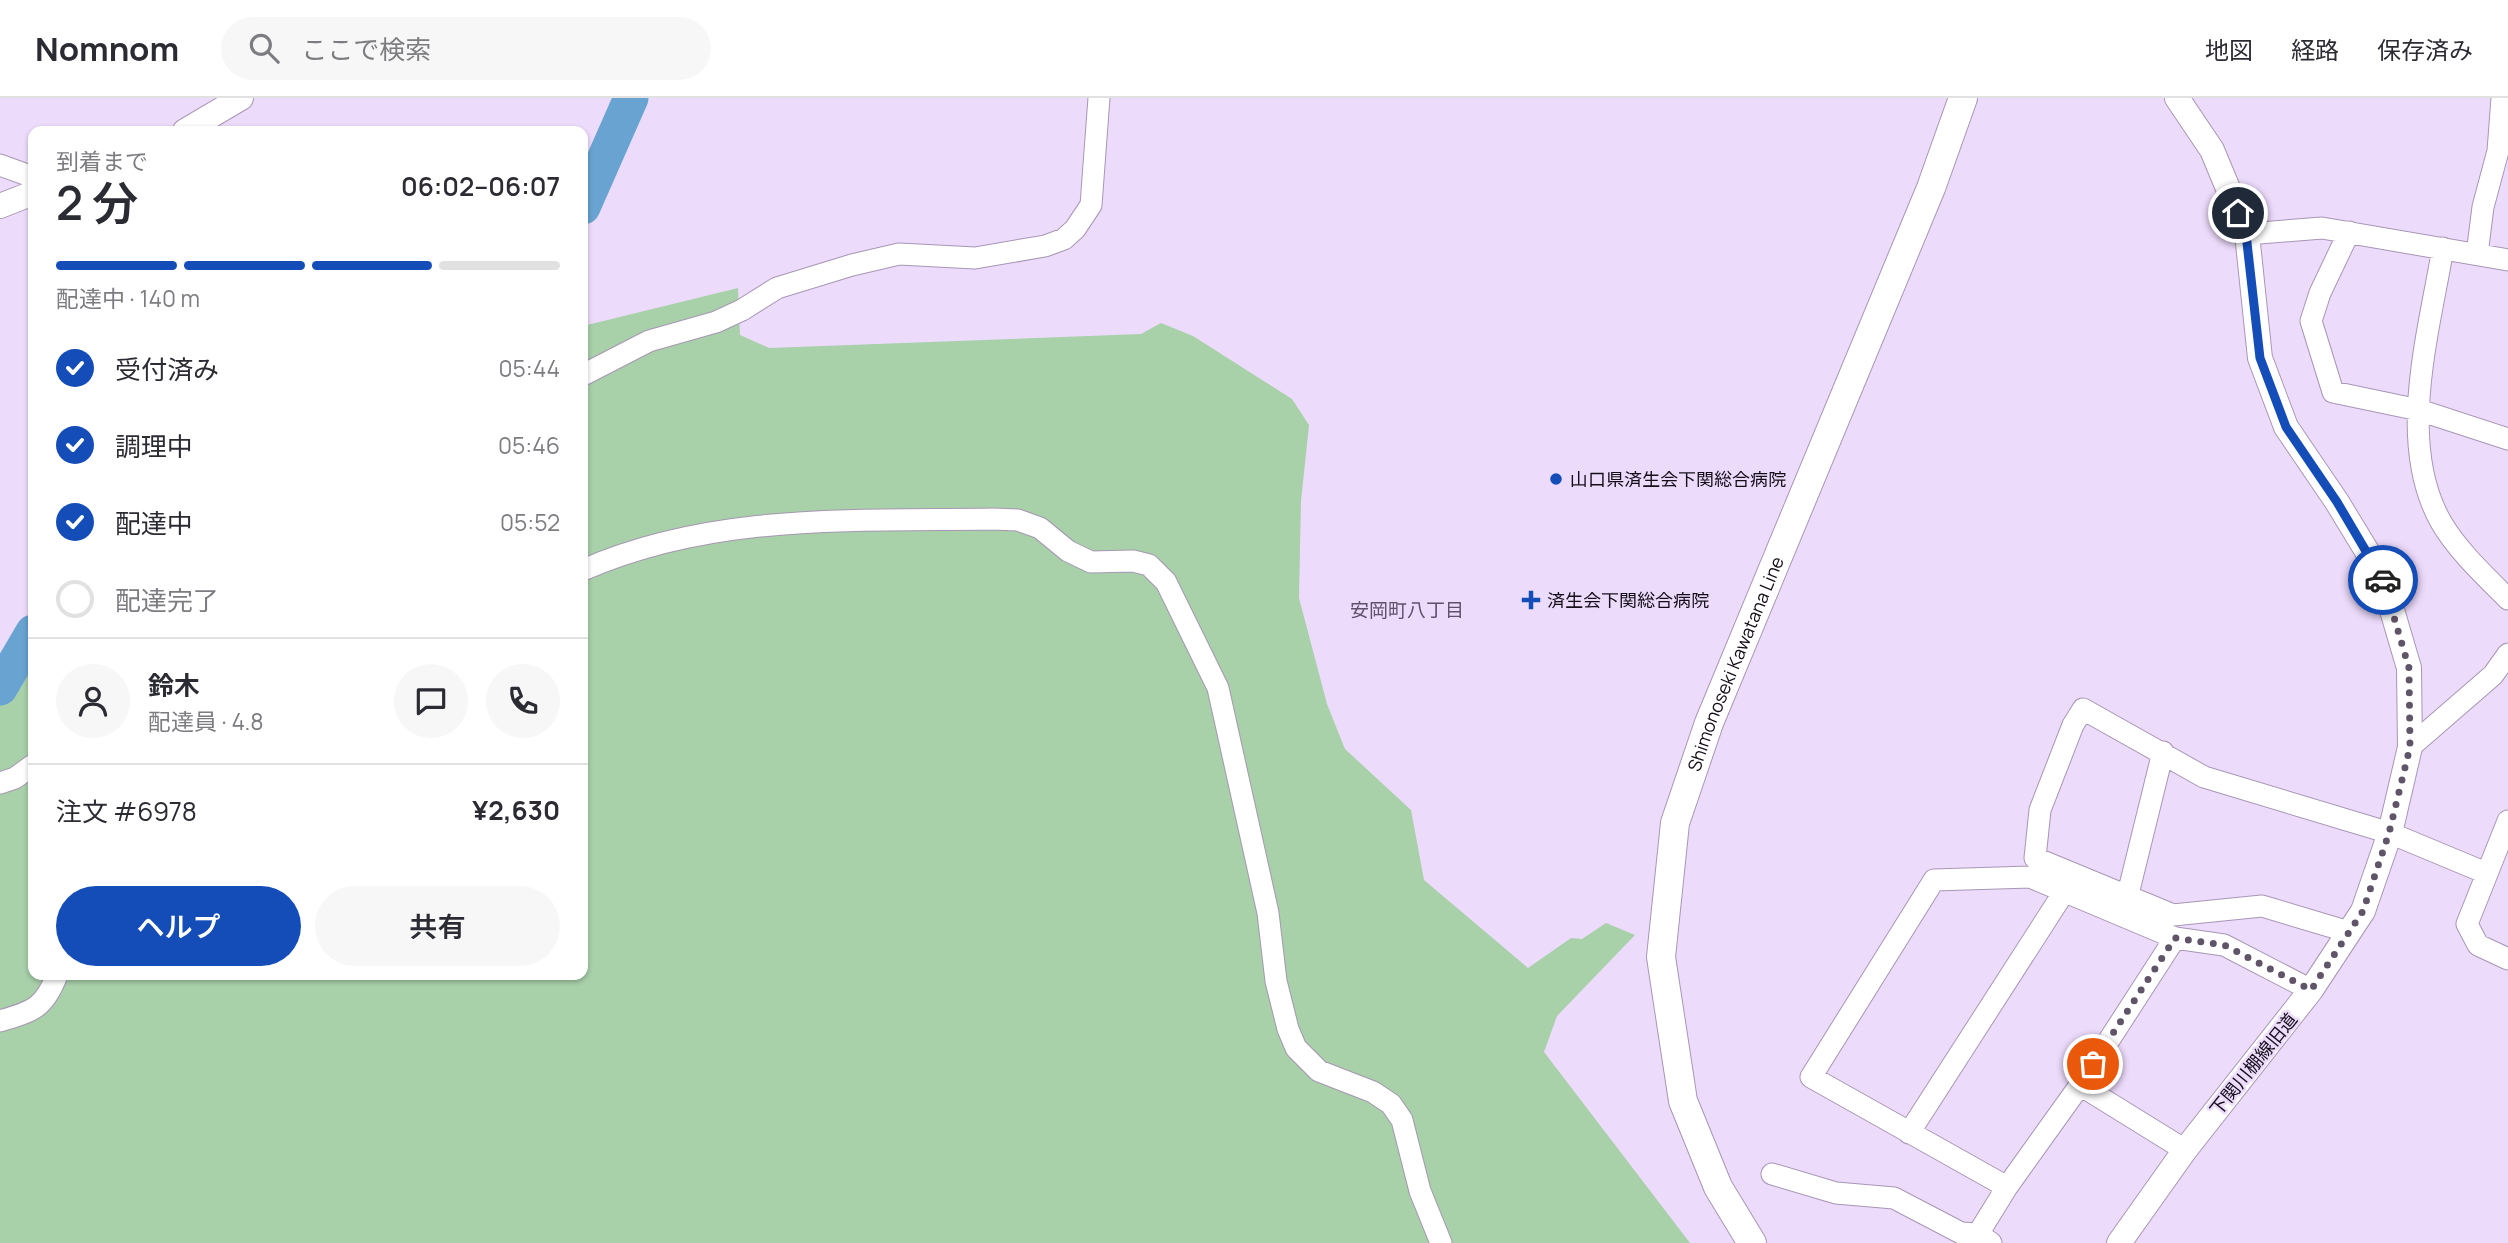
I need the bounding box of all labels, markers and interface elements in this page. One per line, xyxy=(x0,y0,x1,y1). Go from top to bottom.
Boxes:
search box xyxy=(221,17,711,80)
text: Nomnom xyxy=(35,26,179,71)
icon: search xyxy=(245,29,283,67)
text: ここで検索 xyxy=(301,31,431,67)
text: 地図 xyxy=(2205,33,2253,66)
text: 経路 xyxy=(2291,33,2339,66)
text: 保存済み xyxy=(2377,33,2473,66)
text: 到着まで xyxy=(56,145,148,177)
text: 06:02–06:07 xyxy=(401,168,560,204)
text: 2 分 xyxy=(56,171,138,234)
pin xyxy=(2208,183,2268,243)
icon: home xyxy=(2219,194,2257,232)
text: 配達中 · 140 m xyxy=(56,282,200,314)
icon: check xyxy=(56,349,94,387)
text: 受付済み xyxy=(115,351,219,387)
text: 05:44 xyxy=(498,352,560,384)
icon: check xyxy=(56,426,94,464)
text: 調理中 xyxy=(115,428,193,464)
text: 05:46 xyxy=(498,429,560,461)
place label: 山口県済生会下関総合病院 xyxy=(1570,467,1786,491)
marker: 山口県済生会下関総合病院 xyxy=(1548,471,1564,487)
icon: check xyxy=(56,503,94,541)
text: 配達中 xyxy=(115,505,193,541)
text: 05:52 xyxy=(500,506,560,538)
courier xyxy=(2348,545,2418,615)
street label: Shimonoseki Kawatana Line xyxy=(1681,553,1789,774)
icon: car xyxy=(2364,561,2402,599)
text: 配達完了 xyxy=(115,582,219,618)
place label: 済生会下関総合病院 xyxy=(1547,588,1709,612)
marker: 済生会下関総合病院 xyxy=(1521,590,1541,610)
district label: 安岡町八丁目 xyxy=(1350,597,1464,623)
button: person xyxy=(56,664,130,738)
button: chat xyxy=(394,664,468,738)
button: phone xyxy=(486,664,560,738)
text: 鈴木 xyxy=(148,667,200,703)
text: 配達員 · 4.8 xyxy=(148,705,264,737)
text: ¥2,630 xyxy=(472,792,560,828)
text: 注文 #6978 xyxy=(56,793,197,829)
button: ヘルプ xyxy=(56,886,301,966)
button: 共有 xyxy=(315,886,560,966)
street label: 下関川棚線旧道 xyxy=(2204,1007,2302,1121)
pin xyxy=(2063,1034,2123,1094)
icon: bag xyxy=(2074,1045,2112,1083)

